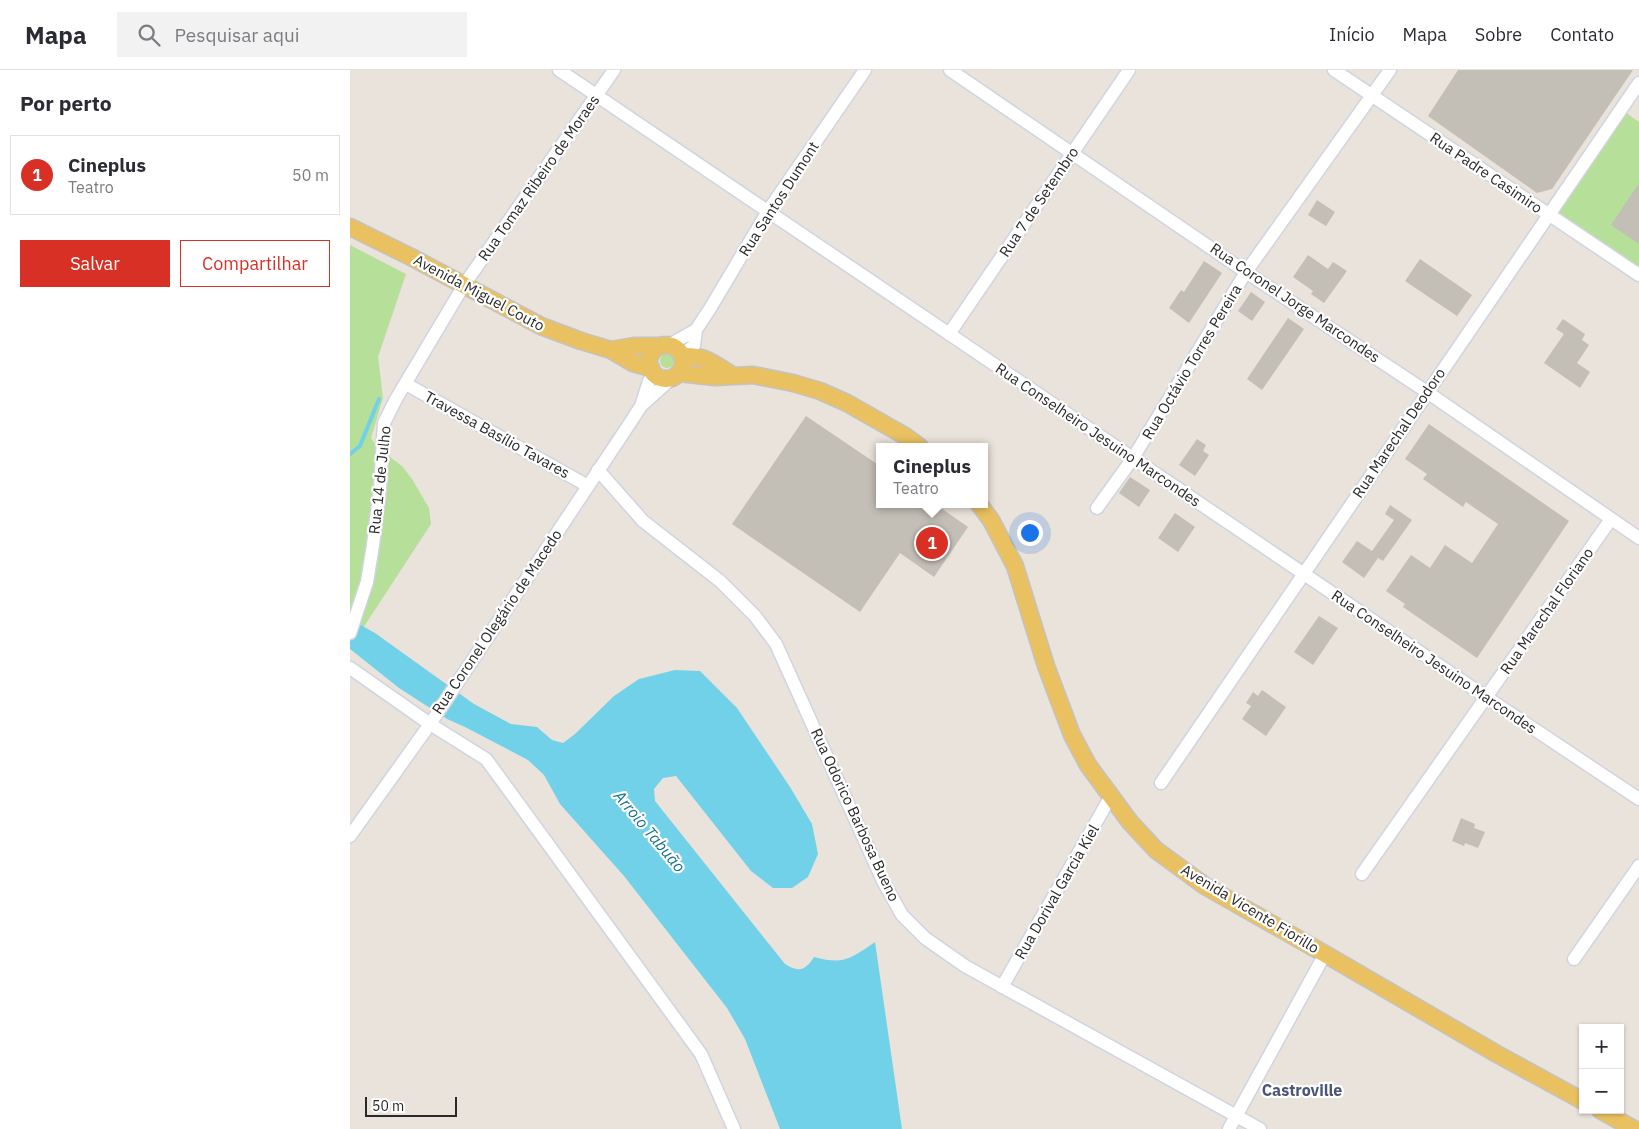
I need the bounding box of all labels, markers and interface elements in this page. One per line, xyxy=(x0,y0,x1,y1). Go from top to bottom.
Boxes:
search box xyxy=(117,12,467,57)
text: Mapa xyxy=(25,19,87,51)
icon: search xyxy=(135,21,163,49)
text: Pesquisar aqui xyxy=(175,23,300,47)
text: Início xyxy=(1329,23,1375,46)
text: Mapa xyxy=(1403,23,1447,46)
text: Sobre xyxy=(1475,23,1522,46)
text: Contato xyxy=(1550,23,1614,46)
text: Por perto xyxy=(20,89,112,117)
street label: Rua Tomaz Ribeiro de Moraes xyxy=(474,91,603,265)
street label: Rua Padre Casimiro xyxy=(1426,128,1546,217)
street label: Rua Santos Dumont xyxy=(734,138,823,260)
street label: Rua 7 de Setembro xyxy=(995,143,1082,260)
text: Cineplus xyxy=(68,153,146,177)
text: 1 xyxy=(32,165,42,185)
text: 50 m xyxy=(292,165,329,185)
text: Teatro xyxy=(68,177,114,197)
street label: Rua Coronel Jorge Marcondes xyxy=(1207,239,1384,367)
button: Salvar xyxy=(20,240,170,287)
button: Compartilhar xyxy=(180,240,330,287)
street label: Avenida Miguel Couto xyxy=(411,250,548,335)
street label: Rua Octávio Torres Pereira xyxy=(1138,281,1246,443)
street label: Rua Conselheiro Jesuino Marcondes xyxy=(992,359,1205,511)
street label: Rua Marechal Deodoro xyxy=(1348,364,1449,501)
street label: Travessa Basílio Tavares xyxy=(421,387,573,482)
street label: Rua 14 de Julho xyxy=(364,425,395,535)
popup xyxy=(876,443,988,508)
text: Cineplus xyxy=(893,454,971,478)
text: Teatro xyxy=(893,478,939,498)
your location xyxy=(1017,520,1043,546)
pin: 1 xyxy=(916,524,948,562)
street label: Rua Coronel Olegário de Macedo xyxy=(427,526,566,718)
street label: Rua Marechal Floriano xyxy=(1496,544,1597,678)
street label: Rua Conselheiro Jesuino Marcondes xyxy=(1328,586,1541,738)
street label: Rua Odorico Barbosa Bueno xyxy=(807,725,904,904)
water label: Arroio Tabuão xyxy=(609,785,690,876)
street label: Rua Dorival Garcia Kiel xyxy=(1010,821,1103,963)
street label: Avenida Vicente Fiorillo xyxy=(1178,860,1323,957)
map controls xyxy=(1579,1024,1624,1114)
button: + xyxy=(1579,1024,1624,1069)
button: − xyxy=(1579,1069,1624,1114)
district label: Castroville xyxy=(1262,1080,1342,1100)
scale bar xyxy=(365,1094,458,1117)
text: 50 m xyxy=(372,1097,404,1115)

